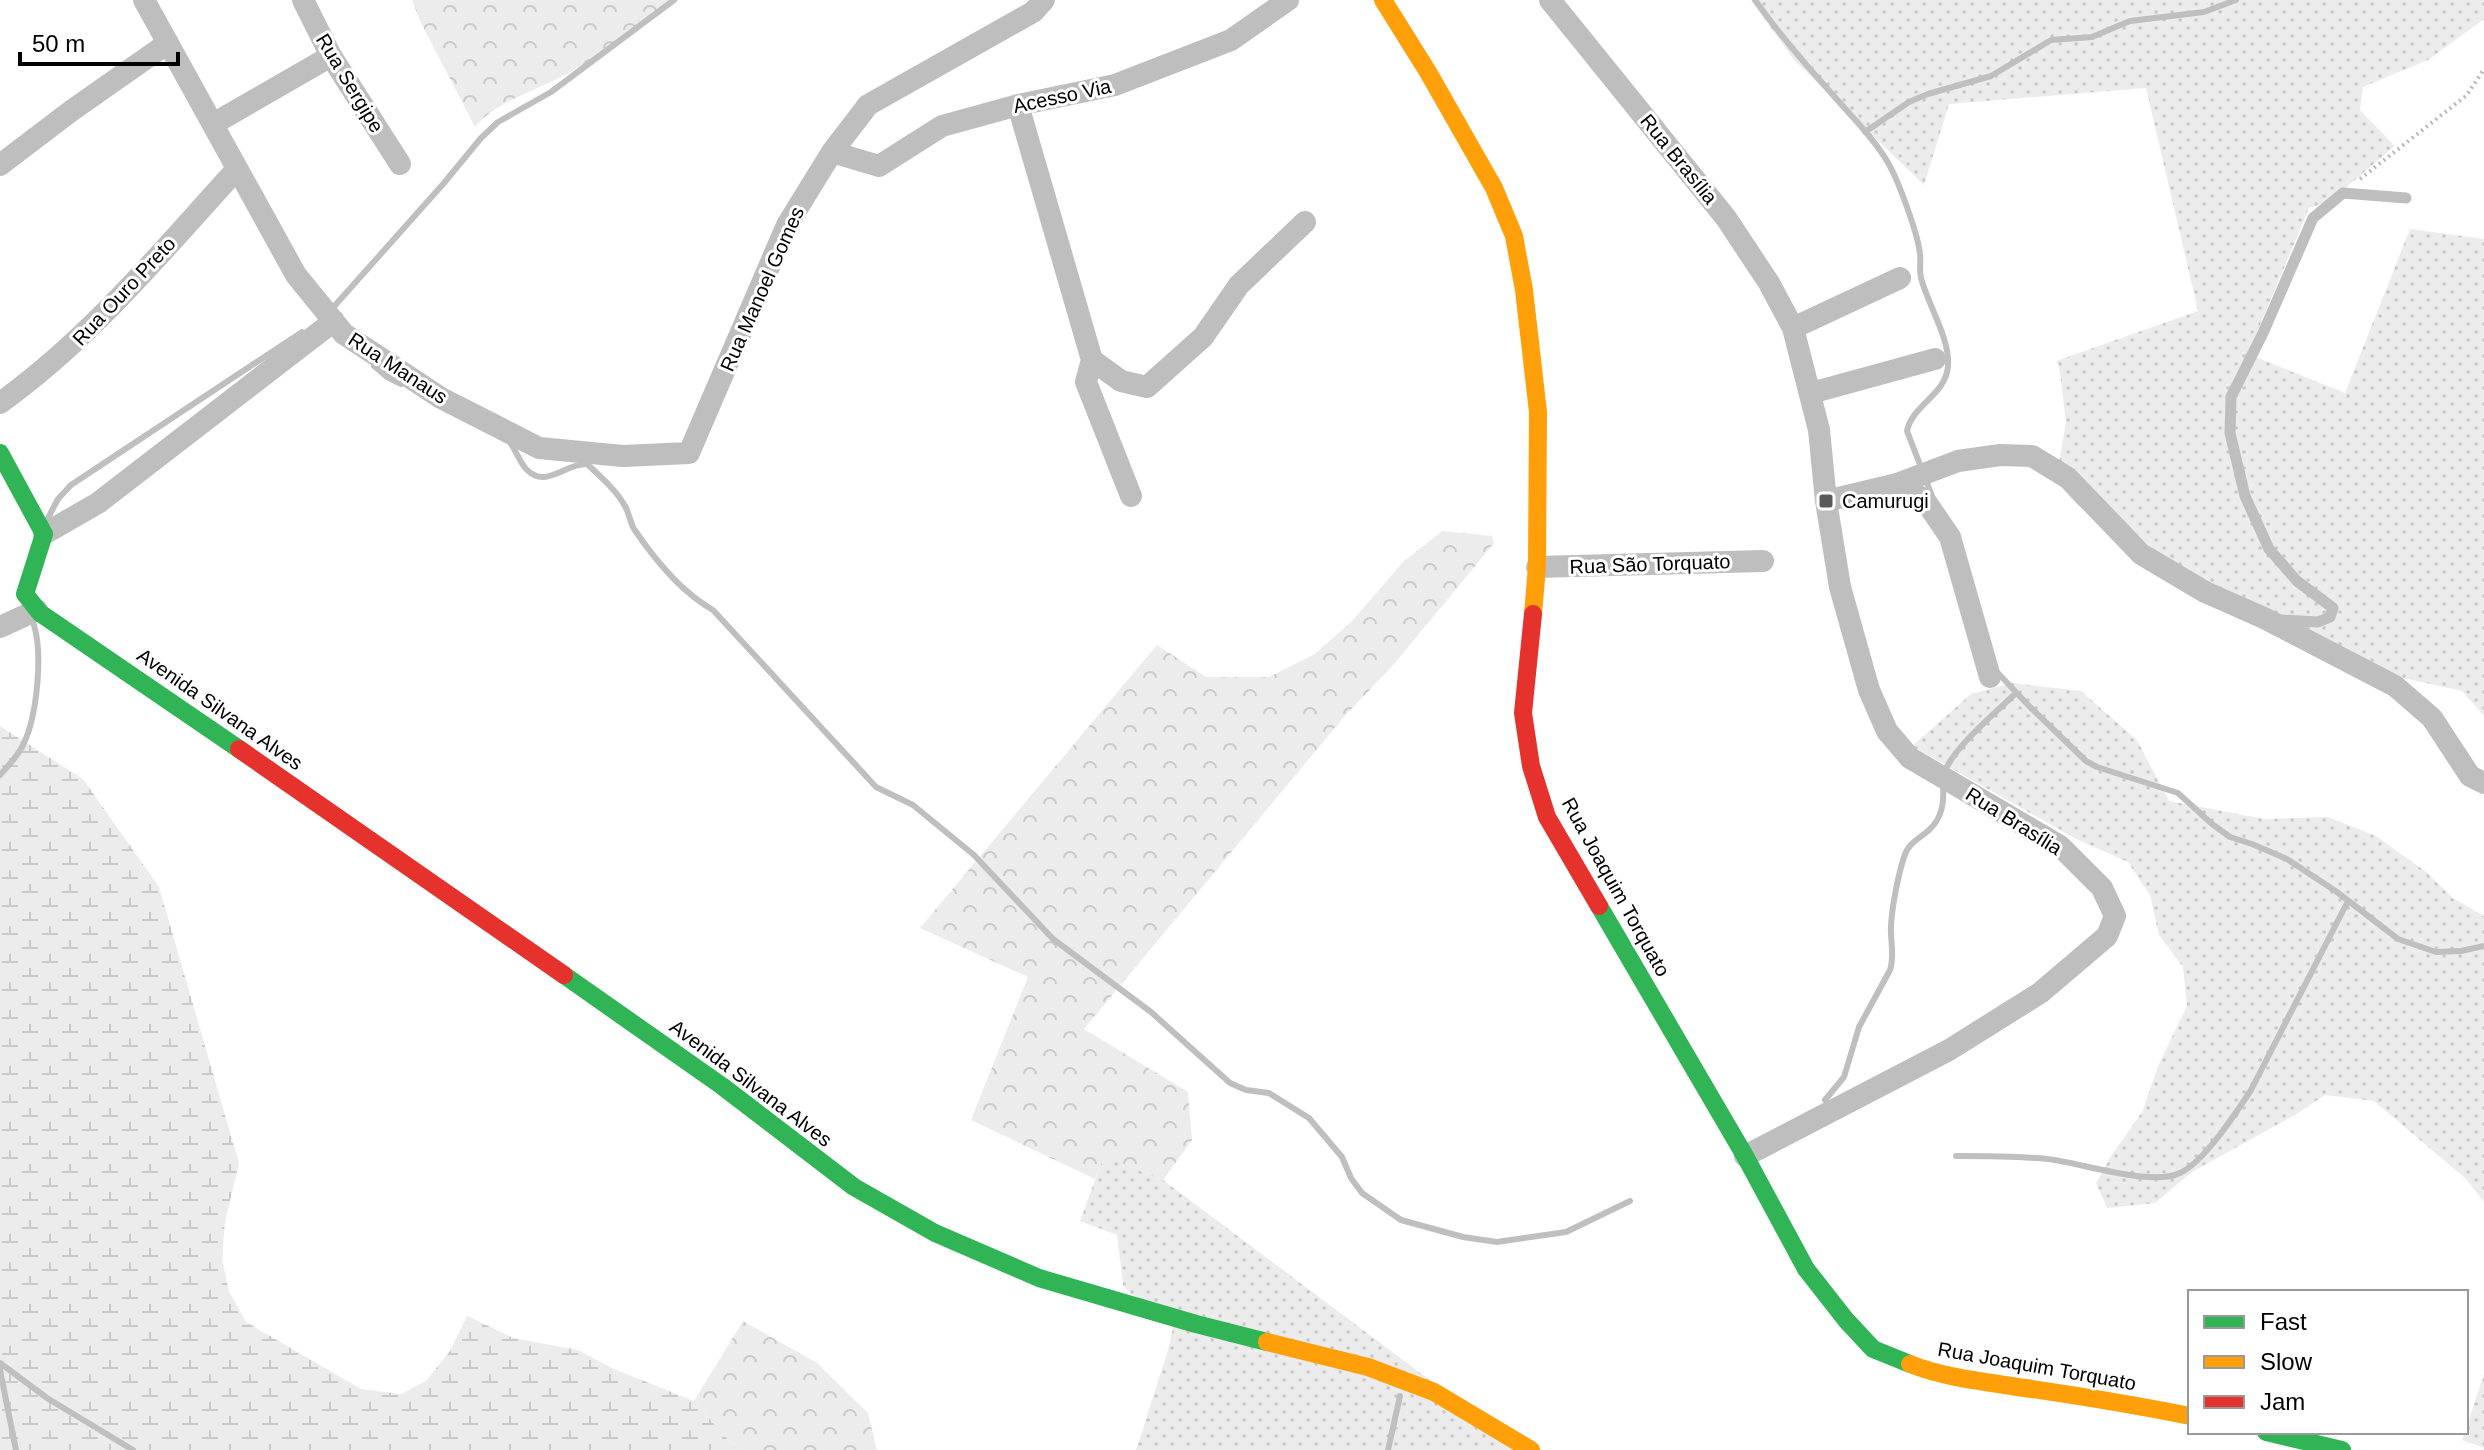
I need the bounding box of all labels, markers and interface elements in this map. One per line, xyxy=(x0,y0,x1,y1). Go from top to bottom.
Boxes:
scale bar xyxy=(20,16,178,66)
text: 50 m xyxy=(32,30,85,57)
street label: Rua Sergipe xyxy=(312,30,388,136)
street label: Acesso Via xyxy=(1011,75,1114,117)
street label: Rua Brasília xyxy=(1636,110,1722,209)
street label: Rua Manoel Gomes xyxy=(716,203,808,375)
street label: Rua Ouro Preto xyxy=(68,232,180,350)
street label: Rua Manaus xyxy=(344,328,452,408)
place label: Camurugi xyxy=(1842,490,1929,512)
marker: Camurugi xyxy=(1817,492,1835,510)
street label: Rua São Torquato xyxy=(1569,550,1731,578)
street label: Avenida Silvana Alves xyxy=(133,644,307,774)
street label: Rua Brasília xyxy=(1962,783,2067,860)
street label: Rua Joaquim Torquato xyxy=(1558,794,1674,980)
street label: Avenida Silvana Alves xyxy=(666,1015,836,1151)
legend xyxy=(2188,1290,2468,1434)
text: Fast xyxy=(2260,1308,2307,1335)
street label: Rua Joaquim Torquato xyxy=(1936,1338,2138,1394)
text: Slow xyxy=(2260,1348,2313,1375)
text: Jam xyxy=(2260,1388,2305,1415)

